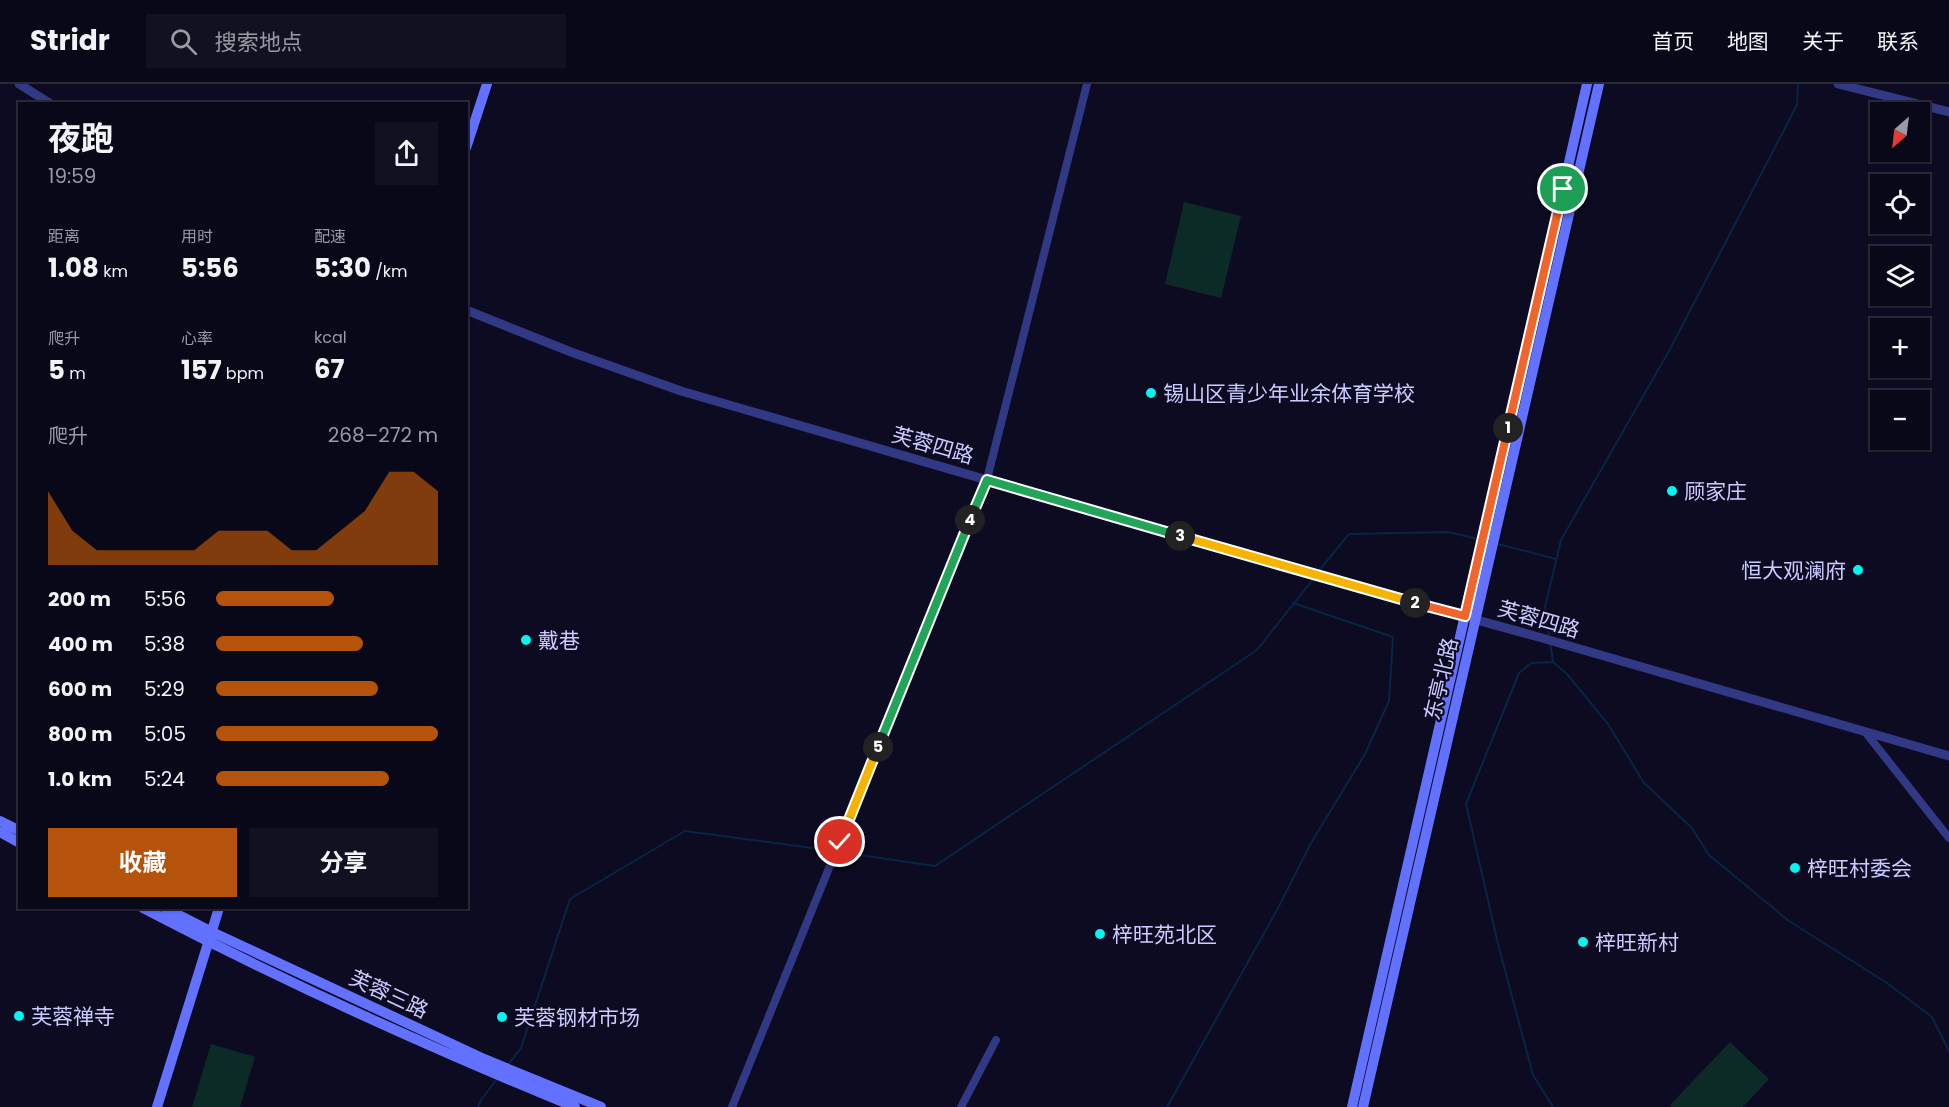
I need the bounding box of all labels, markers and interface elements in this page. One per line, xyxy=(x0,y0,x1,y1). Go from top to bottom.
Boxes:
search box xyxy=(146,14,566,68)
text: Stridr xyxy=(30,21,110,60)
icon: search xyxy=(167,25,200,58)
text: 搜索地点 xyxy=(215,27,303,58)
text: 首页 xyxy=(1652,27,1694,56)
text: 地图 xyxy=(1727,27,1769,56)
text: 关于 xyxy=(1802,27,1844,56)
text: 联系 xyxy=(1877,27,1919,56)
north arrow xyxy=(1870,102,1930,162)
map controls xyxy=(1870,102,1930,450)
text: 夜跑 xyxy=(48,115,114,162)
button: share xyxy=(375,122,438,185)
text: 19:59 xyxy=(48,162,96,190)
pin xyxy=(1537,163,1588,214)
icon: arrive xyxy=(1546,172,1579,205)
button: locate xyxy=(1870,174,1930,234)
text: 距离 xyxy=(48,225,80,248)
text: 用时 xyxy=(181,225,213,248)
text: 配速 xyxy=(314,225,346,248)
button: layers xyxy=(1870,246,1930,306)
text: 1.08 xyxy=(48,250,99,286)
text: 5:56 xyxy=(181,250,239,286)
text: 5:30 xyxy=(314,250,371,286)
text: km xyxy=(99,260,128,283)
text: /km xyxy=(371,260,408,283)
button: + xyxy=(1870,318,1930,378)
text: kcal xyxy=(314,326,347,349)
text: 爬升 xyxy=(48,327,80,350)
text: 心率 xyxy=(181,327,213,350)
text: 67 xyxy=(314,351,344,387)
text: 5 xyxy=(48,352,65,388)
text: 157 xyxy=(181,352,222,388)
text: m xyxy=(65,362,86,385)
text: bpm xyxy=(222,362,264,385)
place label: 锡山区青少年业余体育学校 xyxy=(1163,379,1415,408)
marker: 锡山区青少年业余体育学校 xyxy=(1144,386,1158,400)
button: − xyxy=(1870,390,1930,450)
pin: 1 xyxy=(1493,413,1523,443)
text: 1 xyxy=(1505,416,1511,439)
street label: 芙蓉四路 xyxy=(889,419,977,471)
text: 268–272 m xyxy=(328,421,438,449)
text: 爬升 xyxy=(48,422,88,450)
place label: 顾家庄 xyxy=(1684,477,1747,506)
marker: 顾家庄 xyxy=(1665,484,1679,498)
pin: 4 xyxy=(955,505,985,535)
text: 4 xyxy=(965,508,975,531)
pin: 3 xyxy=(1165,521,1195,551)
text: 3 xyxy=(1175,524,1185,547)
place label: 恒大观澜府 xyxy=(1741,556,1846,585)
marker: 恒大观澜府 xyxy=(1851,563,1865,577)
text: 200 m xyxy=(48,585,111,613)
text: 5:56 xyxy=(144,585,186,613)
pin: 2 xyxy=(1400,588,1430,618)
text: 2 xyxy=(1410,591,1420,614)
street label: 芙蓉四路 xyxy=(1495,593,1583,645)
place label: 戴巷 xyxy=(538,626,580,655)
text: 400 m xyxy=(48,630,113,658)
text: 5:38 xyxy=(144,630,185,658)
marker: 戴巷 xyxy=(519,633,533,647)
street label: 东亭北路 xyxy=(1417,635,1465,723)
text: 600 m xyxy=(48,675,112,703)
text: 5:29 xyxy=(144,675,185,703)
text: 800 m xyxy=(48,720,112,748)
text: 5:05 xyxy=(144,720,186,748)
pin: 5 xyxy=(863,732,893,762)
text: 5 xyxy=(873,735,883,758)
text: 1.0 km xyxy=(48,765,112,793)
text: 5:24 xyxy=(144,765,185,793)
pin xyxy=(814,816,865,867)
icon: check xyxy=(823,825,856,858)
button: 收藏 xyxy=(48,828,237,897)
button: 分享 xyxy=(249,828,438,897)
place label: 梓旺村委会 xyxy=(1807,854,1912,883)
marker: 梓旺村委会 xyxy=(1788,861,1802,875)
place label: 梓旺苑北区 xyxy=(1112,920,1217,949)
marker: 梓旺苑北区 xyxy=(1093,927,1107,941)
place label: 梓旺新村 xyxy=(1595,928,1679,957)
marker: 梓旺新村 xyxy=(1576,935,1590,949)
street label: 芙蓉三路 xyxy=(345,963,433,1025)
place label: 芙蓉禅寺 xyxy=(31,1002,115,1031)
place label: 芙蓉钢材市场 xyxy=(514,1003,640,1032)
marker: 芙蓉禅寺 xyxy=(12,1009,26,1023)
marker: 芙蓉钢材市场 xyxy=(495,1010,509,1024)

